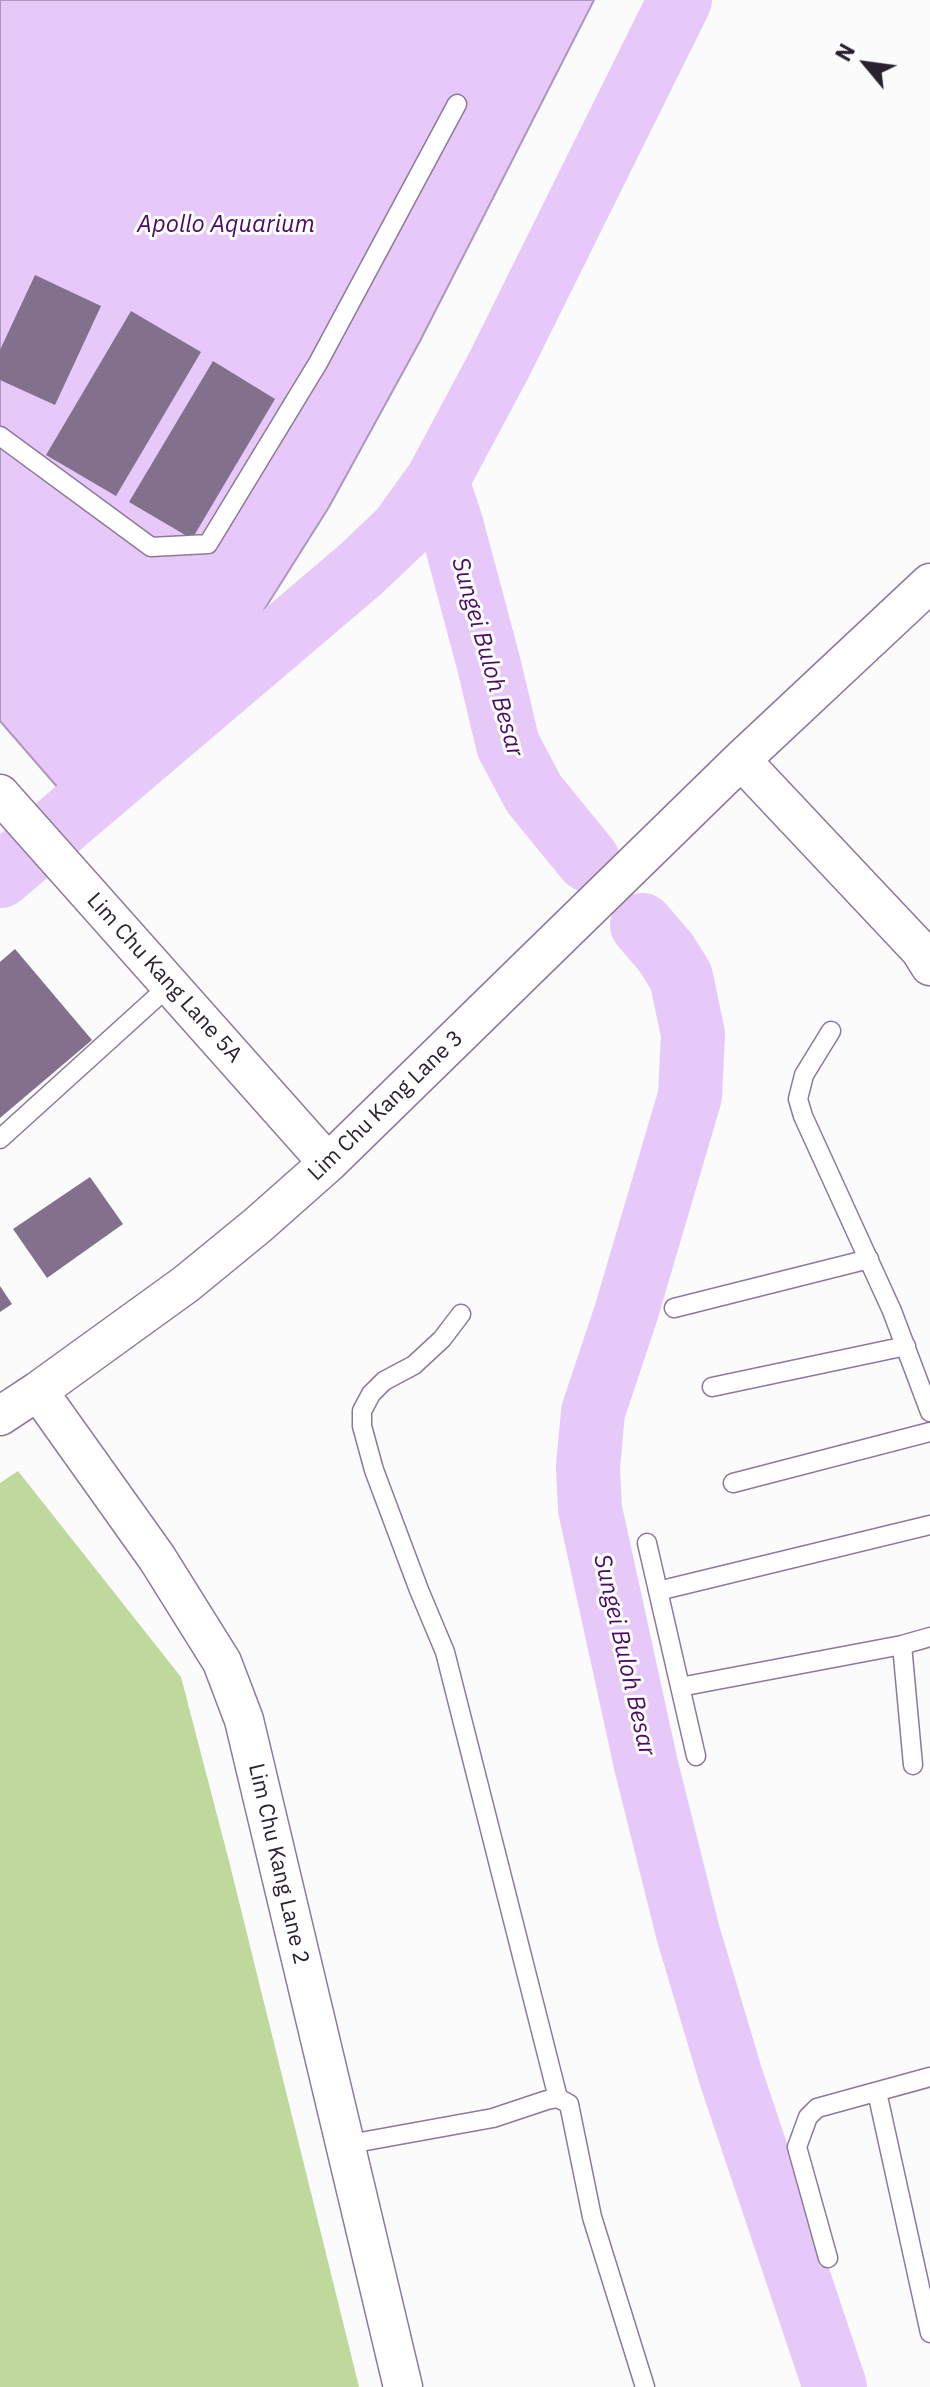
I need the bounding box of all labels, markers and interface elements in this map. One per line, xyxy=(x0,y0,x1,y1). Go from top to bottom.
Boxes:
north arrow xyxy=(826,24,906,104)
text: N xyxy=(828,38,861,66)
water label: Apollo Aquarium xyxy=(137,211,315,239)
water label: Sungei Buloh Besar xyxy=(445,554,529,760)
street label: Lim Chu Kang Lane 5A xyxy=(81,888,247,1068)
street label: Lim Chu Kang Lane 3 xyxy=(303,1025,469,1187)
water label: Sungei Buloh Besar xyxy=(587,1552,661,1758)
street label: Lim Chu Kang Lane 2 xyxy=(242,1761,314,1967)

